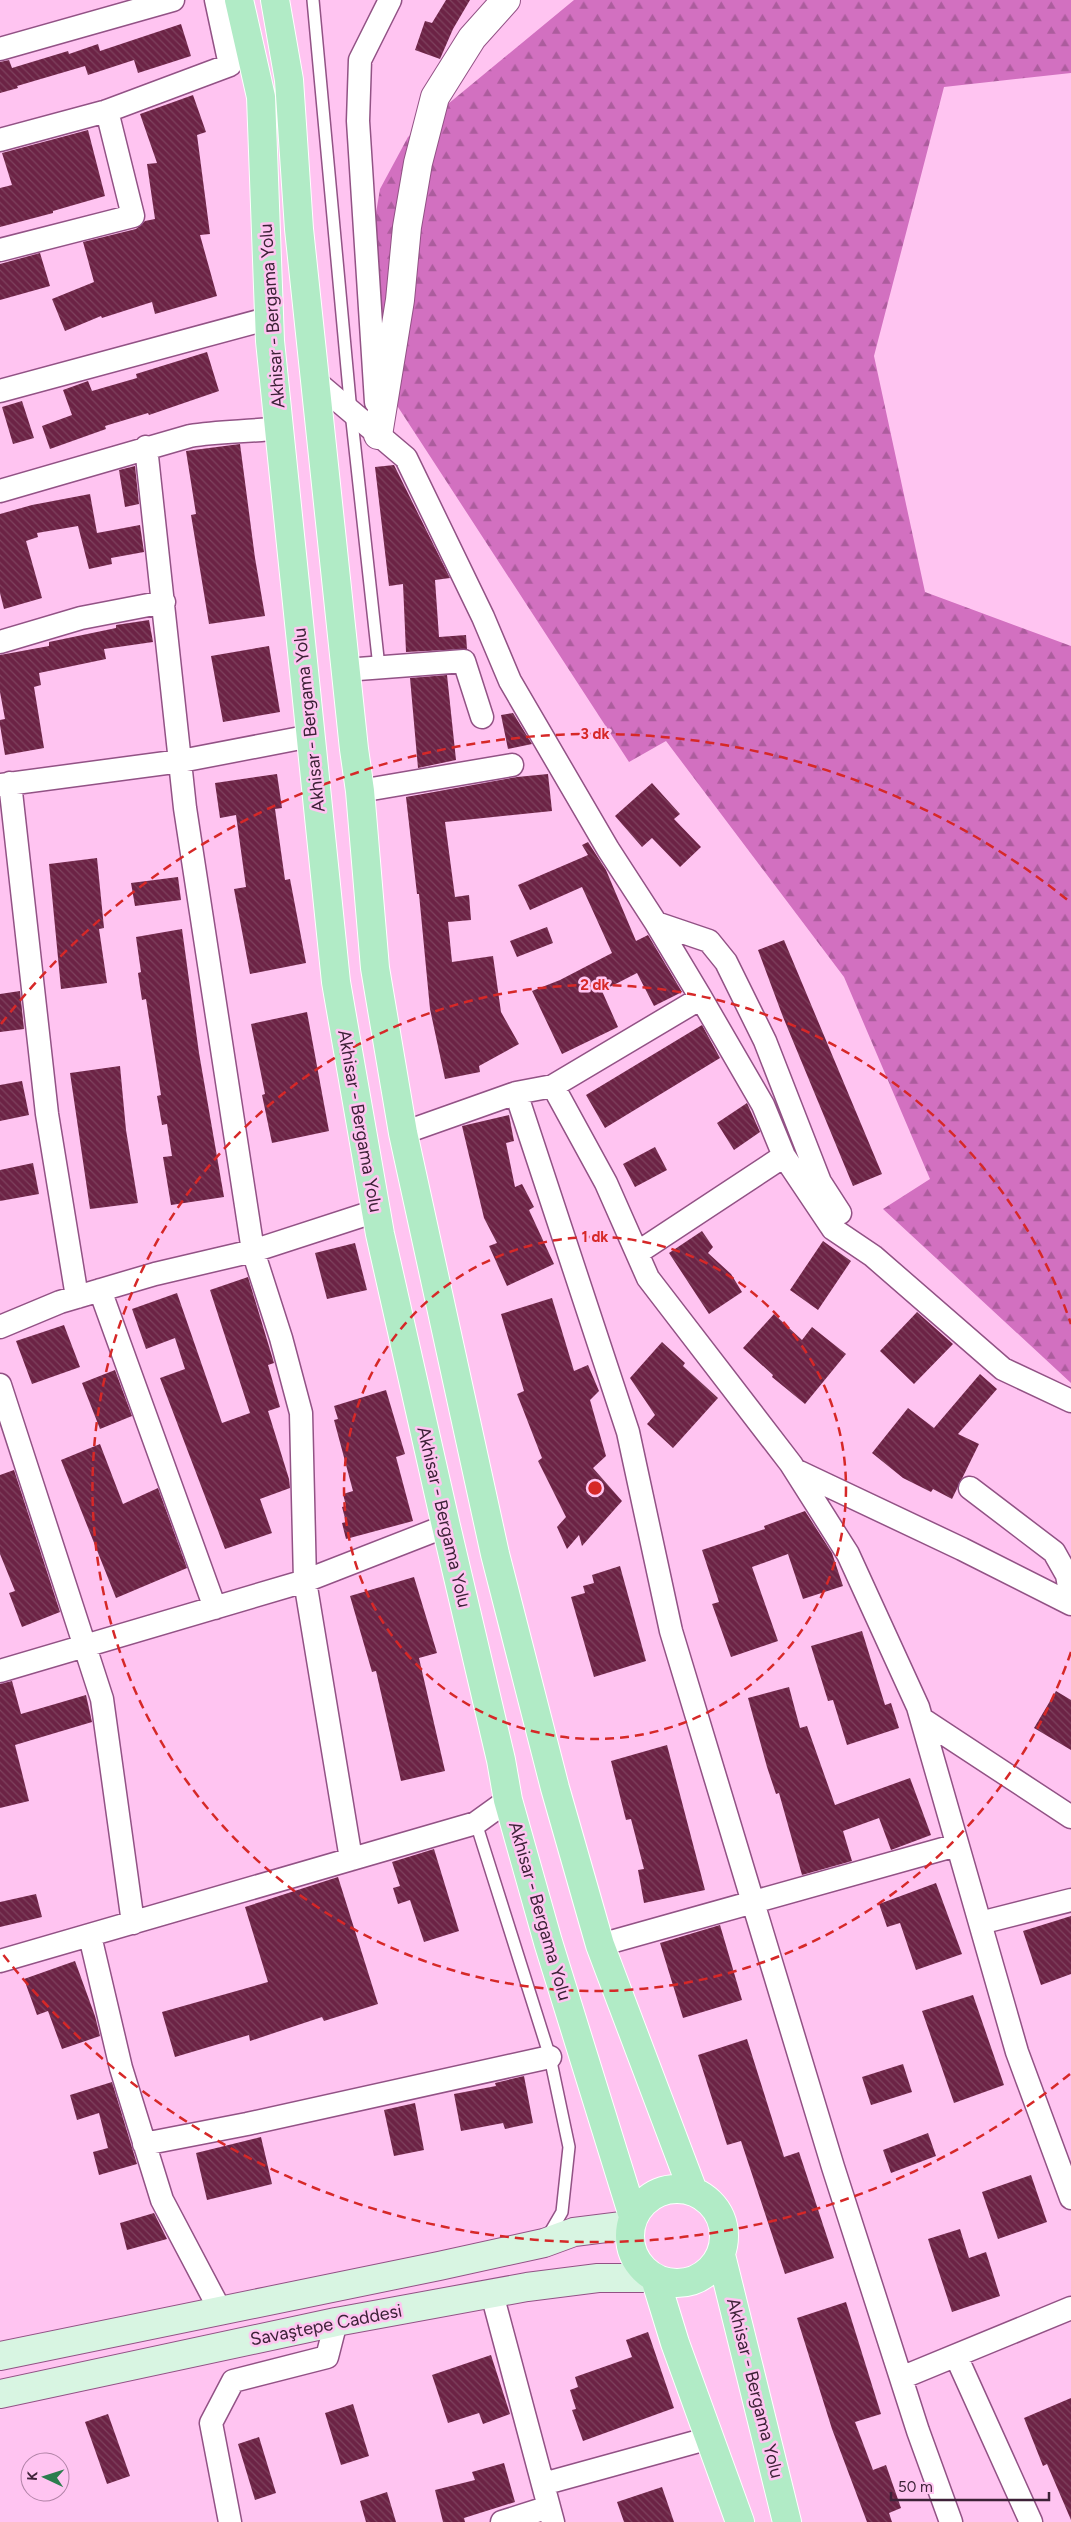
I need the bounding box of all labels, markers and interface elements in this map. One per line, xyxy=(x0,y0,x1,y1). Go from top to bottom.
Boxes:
street label: Akhisar - Bergama Yolu xyxy=(255,223,289,409)
street label: Akhisar - Bergama Yolu xyxy=(288,627,330,813)
text: 3 dk xyxy=(581,725,609,743)
text: 2 dk xyxy=(580,976,610,994)
street label: Akhisar - Bergama Yolu xyxy=(333,1028,387,1214)
text: 1 dk xyxy=(582,1228,608,1246)
street label: Akhisar - Bergama Yolu xyxy=(412,1424,476,1610)
centre of rings xyxy=(586,1479,604,1497)
street label: Akhisar - Bergama Yolu xyxy=(504,1819,576,2003)
street label: Akhisar - Bergama Yolu xyxy=(722,2296,788,2480)
street label: Savaştepe Caddesi xyxy=(248,2300,404,2350)
north arrow xyxy=(20,2452,70,2502)
text: K xyxy=(24,2470,41,2481)
scale bar xyxy=(891,2470,1048,2502)
text: 50 m xyxy=(898,2478,933,2496)

